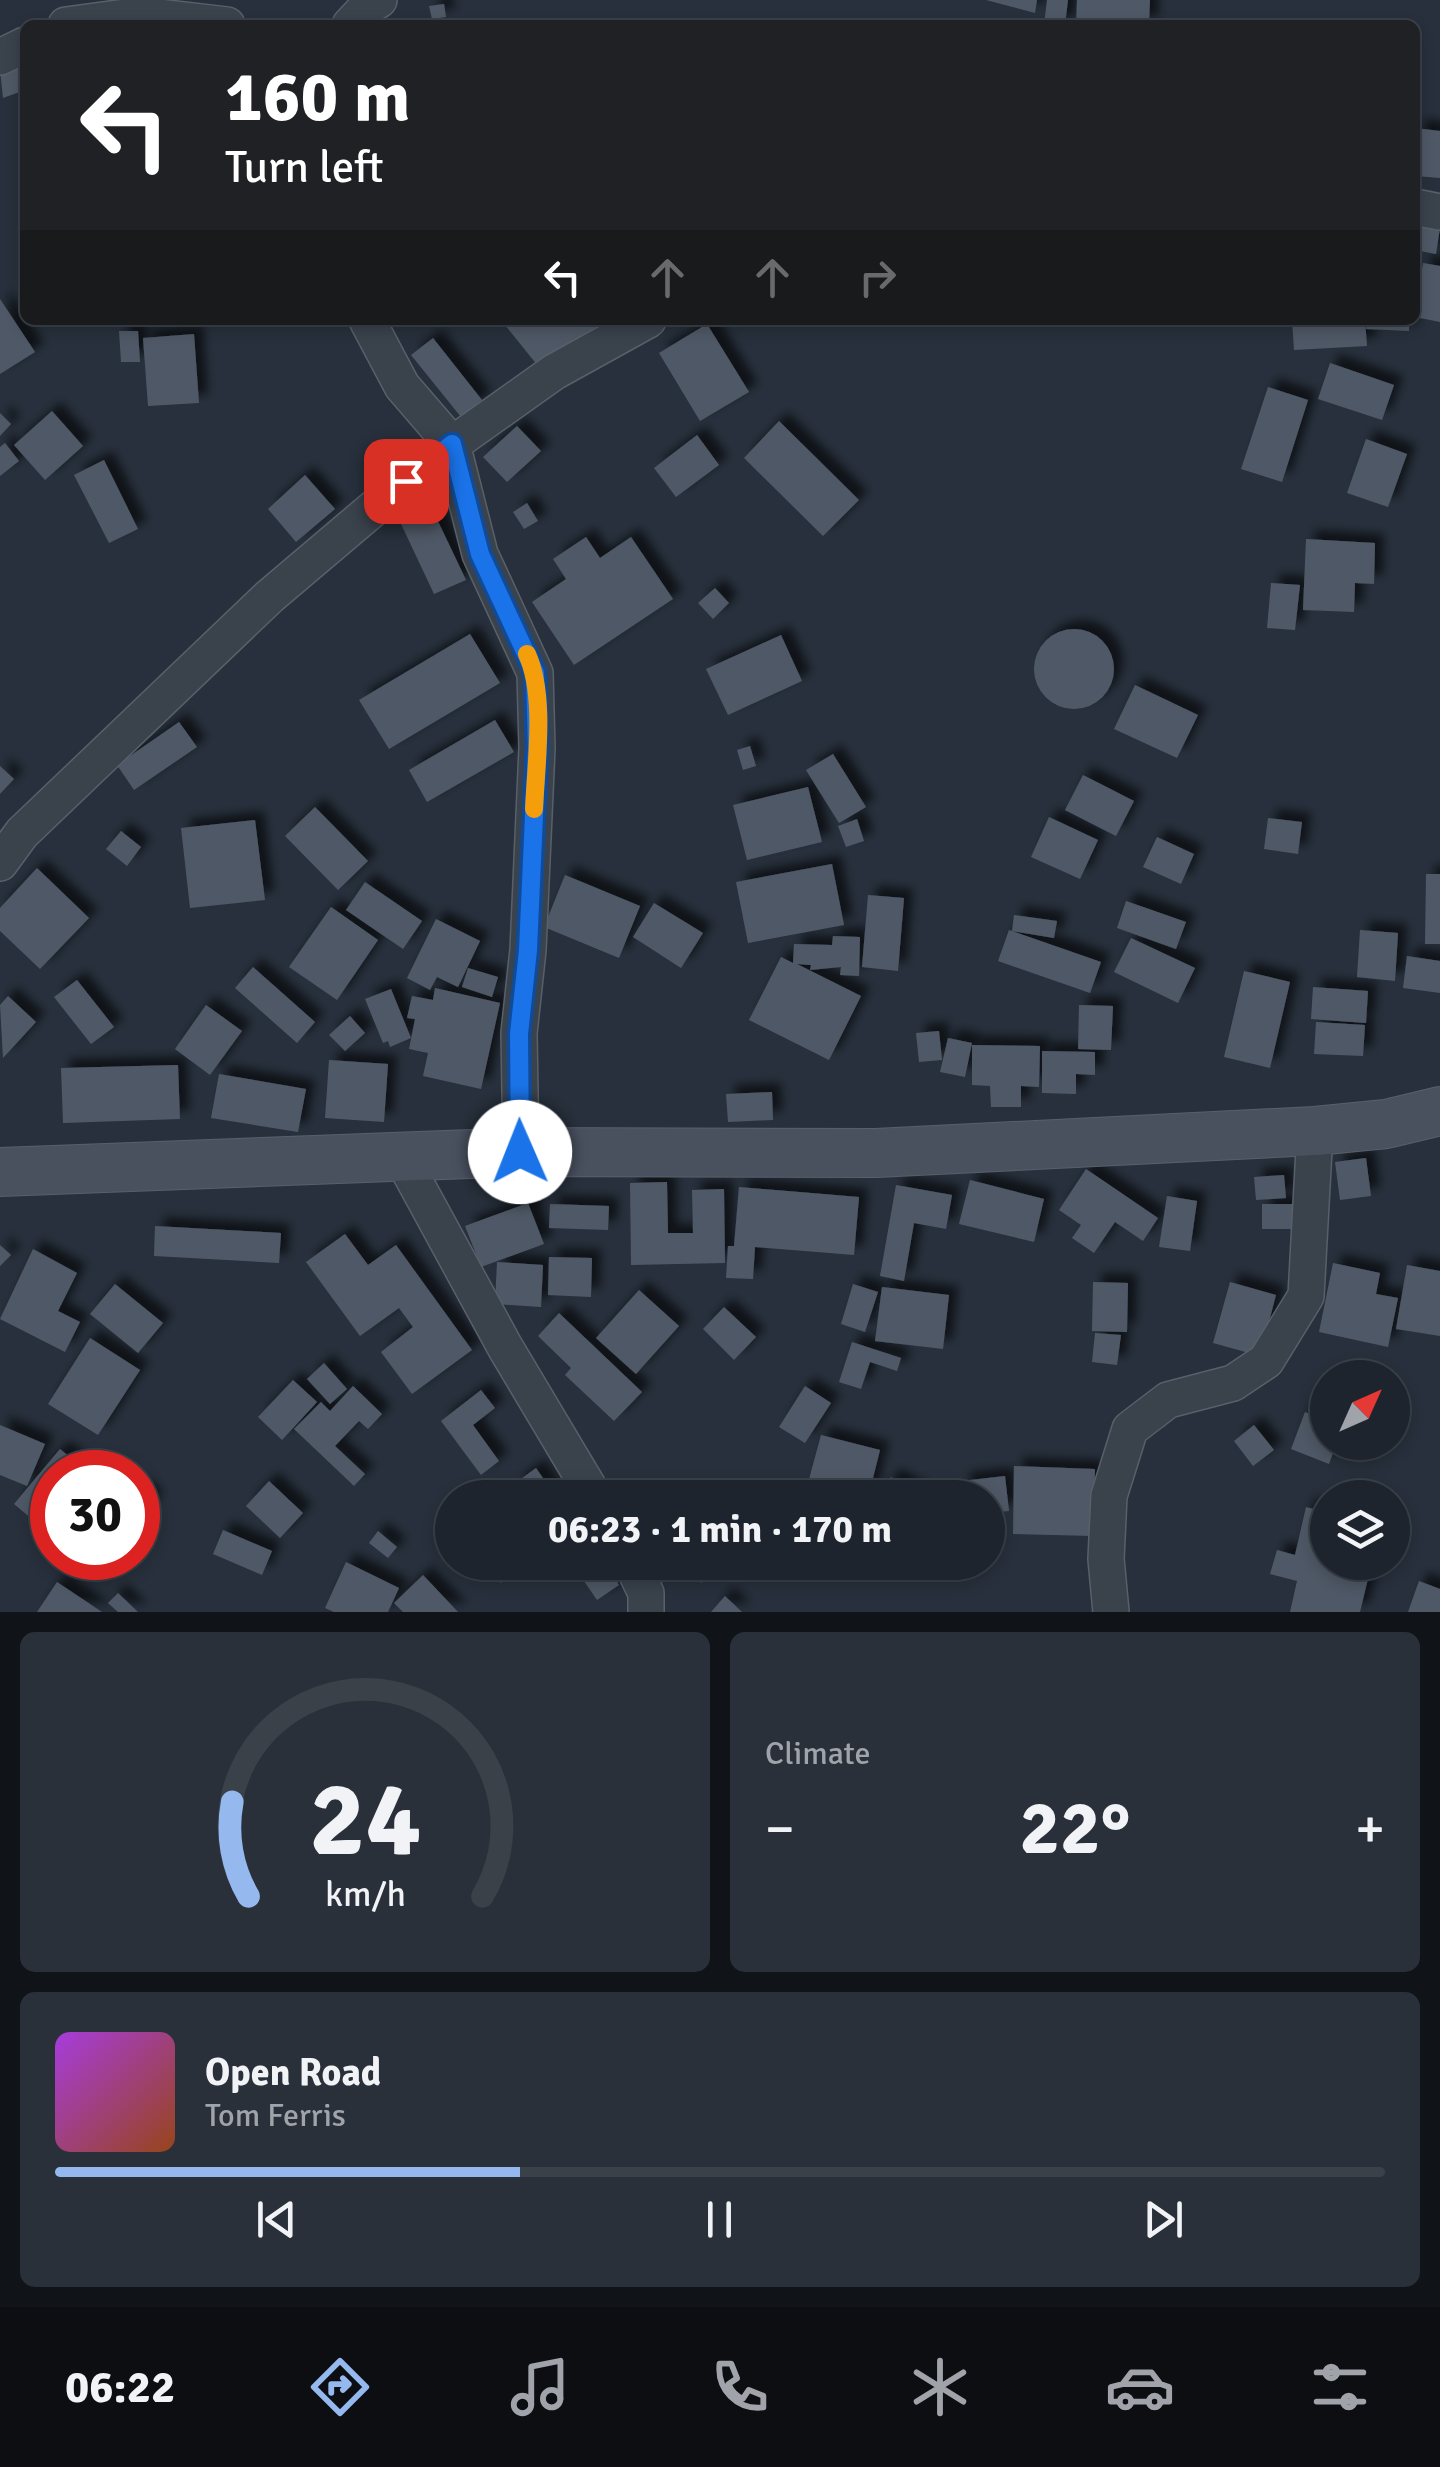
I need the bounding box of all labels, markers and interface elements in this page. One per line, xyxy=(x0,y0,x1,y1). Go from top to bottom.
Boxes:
text: 160 m xyxy=(225,54,410,140)
icon: left xyxy=(60,60,190,190)
text: Turn left xyxy=(225,140,384,195)
icon: left xyxy=(535,250,590,305)
icon: ahead xyxy=(640,250,695,305)
icon: ahead xyxy=(745,250,800,305)
icon: right xyxy=(850,250,905,305)
pin xyxy=(364,439,449,524)
icon: arrive xyxy=(379,454,434,509)
position arrow xyxy=(468,1100,572,1204)
north arrow xyxy=(1310,1360,1410,1460)
map controls xyxy=(1310,1360,1410,1580)
speed limit sign: 30 xyxy=(30,1450,160,1580)
button: layers xyxy=(1310,1480,1410,1580)
text: 06:23 · 1 min · 170 m xyxy=(548,1506,892,1553)
text: Climate xyxy=(765,1734,871,1773)
text: 24 xyxy=(309,1756,421,1884)
text: 22° xyxy=(1020,1782,1131,1875)
text: − xyxy=(765,1795,795,1863)
text: + xyxy=(1355,1795,1385,1863)
text: km/h xyxy=(325,1872,405,1916)
text: Open Road xyxy=(205,2049,381,2096)
text: Tom Ferris xyxy=(205,2096,346,2135)
icon: previous xyxy=(249,2192,304,2247)
icon: pause xyxy=(692,2192,747,2247)
icon: next xyxy=(1136,2192,1191,2247)
icon: directions xyxy=(305,2352,375,2422)
icon: music xyxy=(505,2352,575,2422)
icon: phone xyxy=(705,2352,775,2422)
icon: climate xyxy=(905,2352,975,2422)
icon: car xyxy=(1105,2352,1175,2422)
icon: filters xyxy=(1305,2352,1375,2422)
text: 06:22 xyxy=(65,2360,175,2415)

